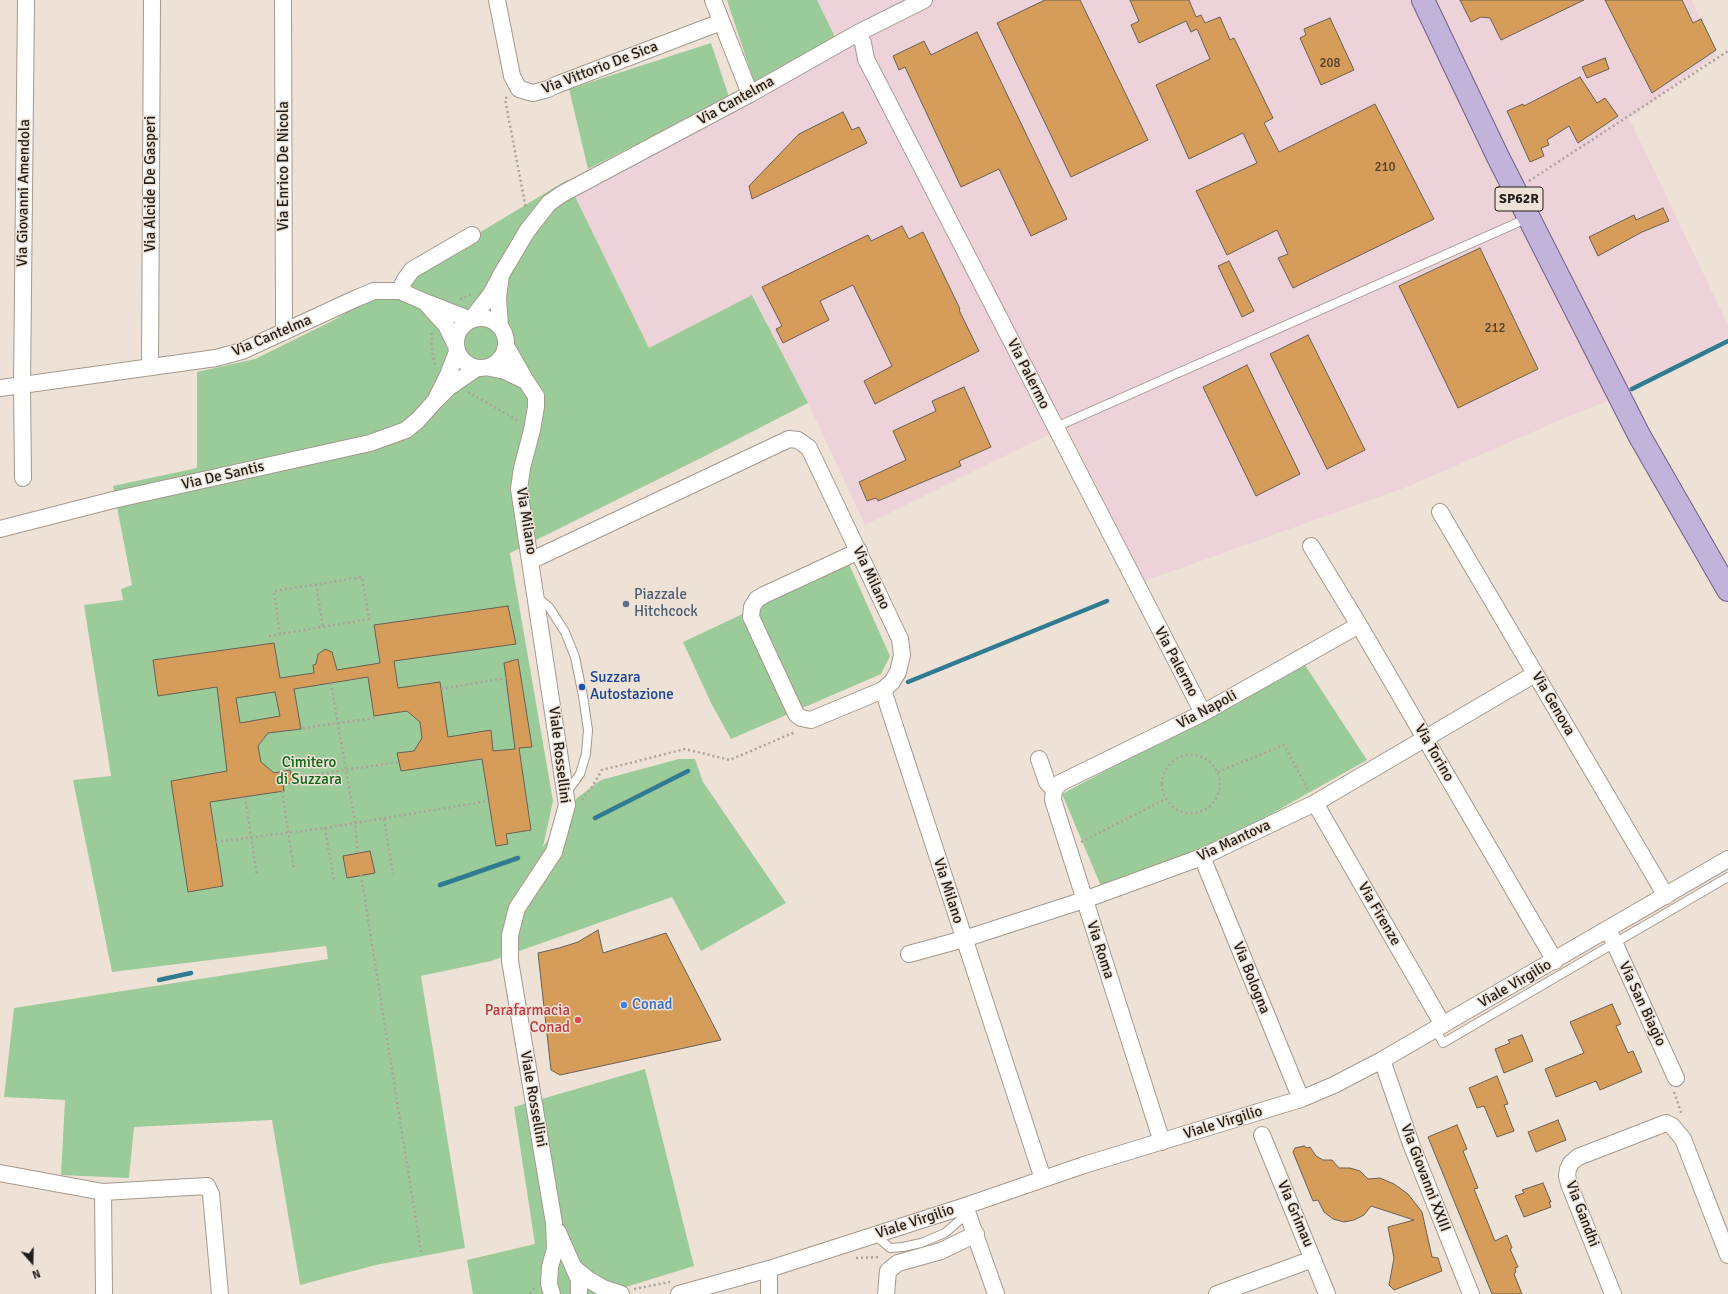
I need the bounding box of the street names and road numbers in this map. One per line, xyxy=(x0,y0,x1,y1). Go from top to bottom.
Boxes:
street label: Via Vittorio De Sica xyxy=(539,38,661,98)
street label: Via Cantelma xyxy=(695,73,777,129)
street label: Via Enrico De Nicola xyxy=(275,101,293,231)
street label: Via Alcide De Gasperi xyxy=(142,116,160,252)
street label: Via Giovanni Amendola xyxy=(14,119,34,267)
road number: SP62R xyxy=(1495,187,1543,211)
street label: Via Cantelma xyxy=(229,311,315,361)
street label: Via Palermo xyxy=(1003,336,1053,412)
street label: Via De Santis xyxy=(180,458,266,494)
street label: Via Milano xyxy=(512,486,540,556)
street label: Via Milano xyxy=(849,543,893,613)
street label: Via Palermo xyxy=(1150,624,1202,700)
street label: Via Genova xyxy=(1527,669,1579,739)
street label: Via Napoli xyxy=(1174,687,1240,733)
street label: Viale Rossellini xyxy=(544,706,574,804)
street label: Via Torino xyxy=(1410,721,1458,785)
street label: Via Mantova xyxy=(1195,816,1273,866)
street label: Via Milano xyxy=(929,856,967,926)
street label: Via Firenze xyxy=(1354,879,1404,949)
street label: Via Roma xyxy=(1082,919,1118,981)
street label: Via Bologna xyxy=(1228,939,1274,1017)
street label: Viale Virgilio xyxy=(1475,956,1555,1012)
street label: Via San Biagio xyxy=(1615,959,1669,1049)
street label: Viale Rossellini xyxy=(516,1049,550,1149)
street label: Viale Virgilio xyxy=(1181,1102,1265,1144)
street label: Via Giovanni XXIII xyxy=(1396,1122,1454,1234)
street label: Via Grimau xyxy=(1273,1178,1317,1250)
street label: Via Gandhi xyxy=(1561,1178,1603,1250)
street label: Viale Virgilio xyxy=(873,1201,957,1243)

